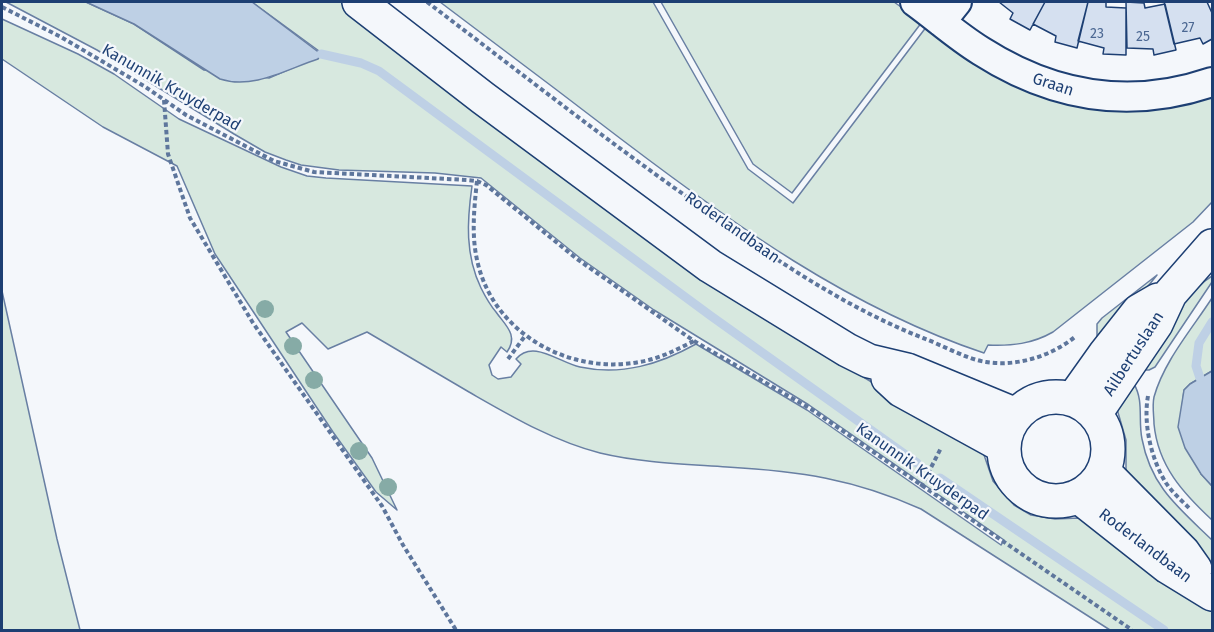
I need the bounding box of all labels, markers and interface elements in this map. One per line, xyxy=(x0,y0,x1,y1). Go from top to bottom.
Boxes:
house number: 27 xyxy=(1181,20,1195,36)
house number: 23 xyxy=(1090,26,1104,42)
house number: 25 xyxy=(1136,29,1150,45)
street label: Kanunnik Kruyderpad xyxy=(98,40,244,136)
street label: Graan xyxy=(1030,69,1076,101)
street label: Roderlandbaan xyxy=(681,188,783,268)
street label: Ailbertuslaan xyxy=(1100,308,1168,400)
street label: Kanunnik Kruyderpad xyxy=(852,419,992,525)
street label: Roderlandbaan xyxy=(1095,505,1195,587)

